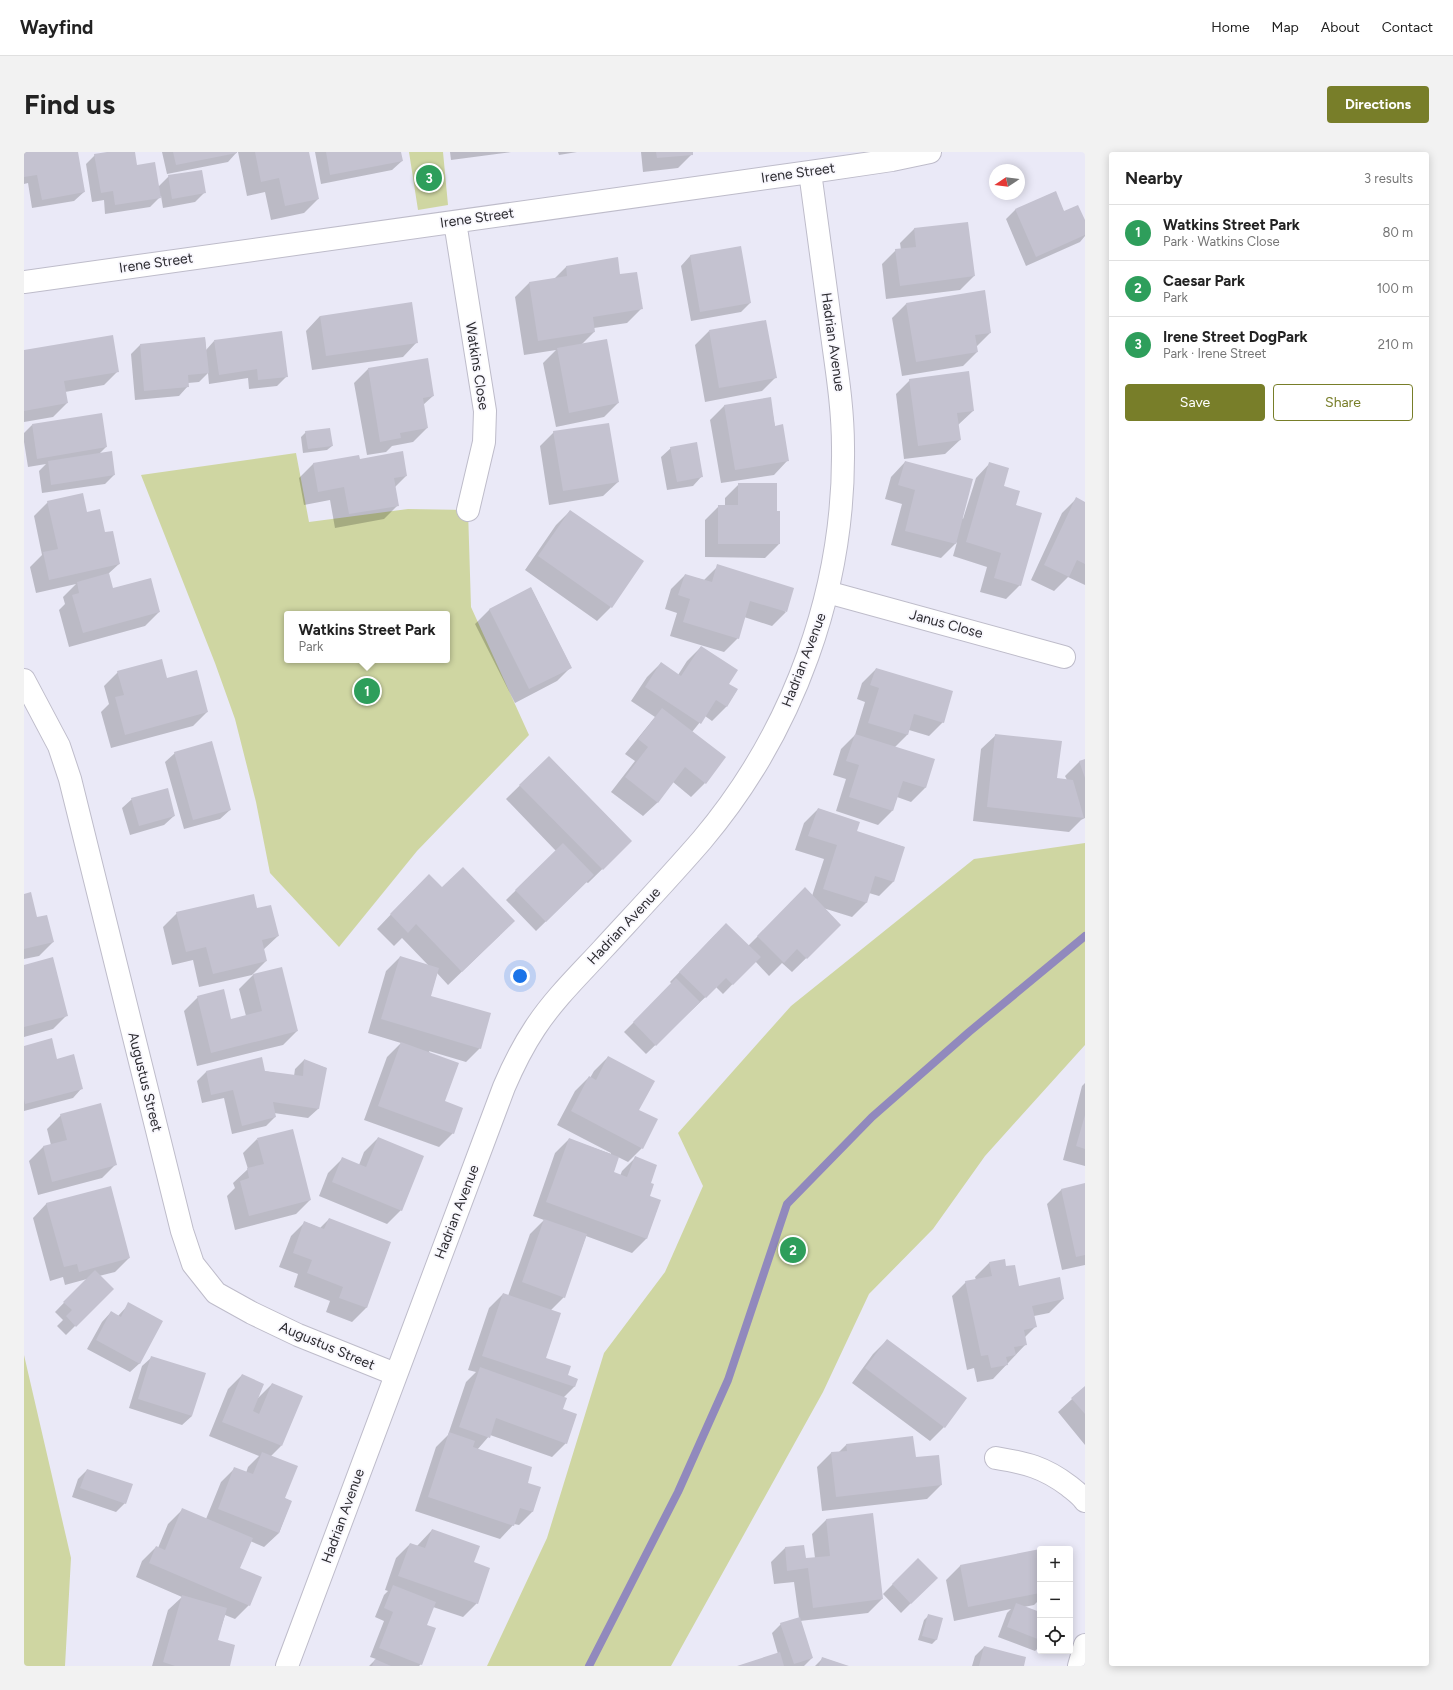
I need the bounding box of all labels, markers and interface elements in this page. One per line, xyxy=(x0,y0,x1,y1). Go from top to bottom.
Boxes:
text: Wayfind xyxy=(20,16,93,39)
text: Home xyxy=(1211,19,1250,36)
text: Map xyxy=(1272,19,1299,36)
text: About xyxy=(1321,19,1360,36)
text: Contact xyxy=(1382,19,1433,36)
button: Directions xyxy=(1327,86,1429,123)
text: Find us xyxy=(24,87,115,121)
street label: Irene Street xyxy=(760,159,836,187)
pin: 3 xyxy=(416,163,442,193)
north arrow xyxy=(989,164,1025,200)
text: Nearby xyxy=(1125,168,1183,188)
text: 3 results xyxy=(1364,171,1413,186)
street label: Irene Street xyxy=(439,204,515,232)
text: Watkins Street Park xyxy=(1163,216,1300,234)
text: 1 xyxy=(1135,225,1141,240)
text: 80 m xyxy=(1382,225,1413,240)
text: Park · Watkins Close xyxy=(1163,234,1280,249)
street label: Irene Street xyxy=(118,249,194,277)
text: Caesar Park xyxy=(1163,272,1245,290)
text: 2 xyxy=(1134,281,1142,296)
text: 100 m xyxy=(1377,281,1413,296)
text: Park xyxy=(1163,290,1188,305)
street label: Hadrian Avenue xyxy=(818,292,848,393)
street label: Watkins Close xyxy=(462,321,492,411)
text: Irene Street DogPark xyxy=(1163,328,1308,346)
text: 3 xyxy=(1134,337,1142,352)
text: 210 m xyxy=(1378,337,1413,352)
text: Park · Irene Street xyxy=(1163,346,1266,361)
button: Save xyxy=(1125,384,1265,421)
button: Share xyxy=(1273,384,1413,421)
street label: Janus Close xyxy=(907,606,985,642)
street label: Hadrian Avenue xyxy=(778,610,830,710)
popup xyxy=(284,611,450,663)
text: Watkins Street Park xyxy=(299,621,435,639)
text: Park xyxy=(299,639,323,654)
pin: 1 xyxy=(354,676,380,706)
street label: Hadrian Avenue xyxy=(584,884,664,968)
your location xyxy=(510,966,530,986)
street label: Augustus Street xyxy=(124,1030,166,1134)
street label: Hadrian Avenue xyxy=(431,1162,483,1262)
pin: 2 xyxy=(780,1235,806,1265)
street label: Augustus Street xyxy=(277,1318,377,1374)
street label: Hadrian Avenue xyxy=(318,1466,368,1566)
map controls xyxy=(1037,1546,1073,1654)
button: + xyxy=(1037,1546,1073,1582)
button: − xyxy=(1037,1582,1073,1618)
button: locate xyxy=(1037,1618,1073,1654)

